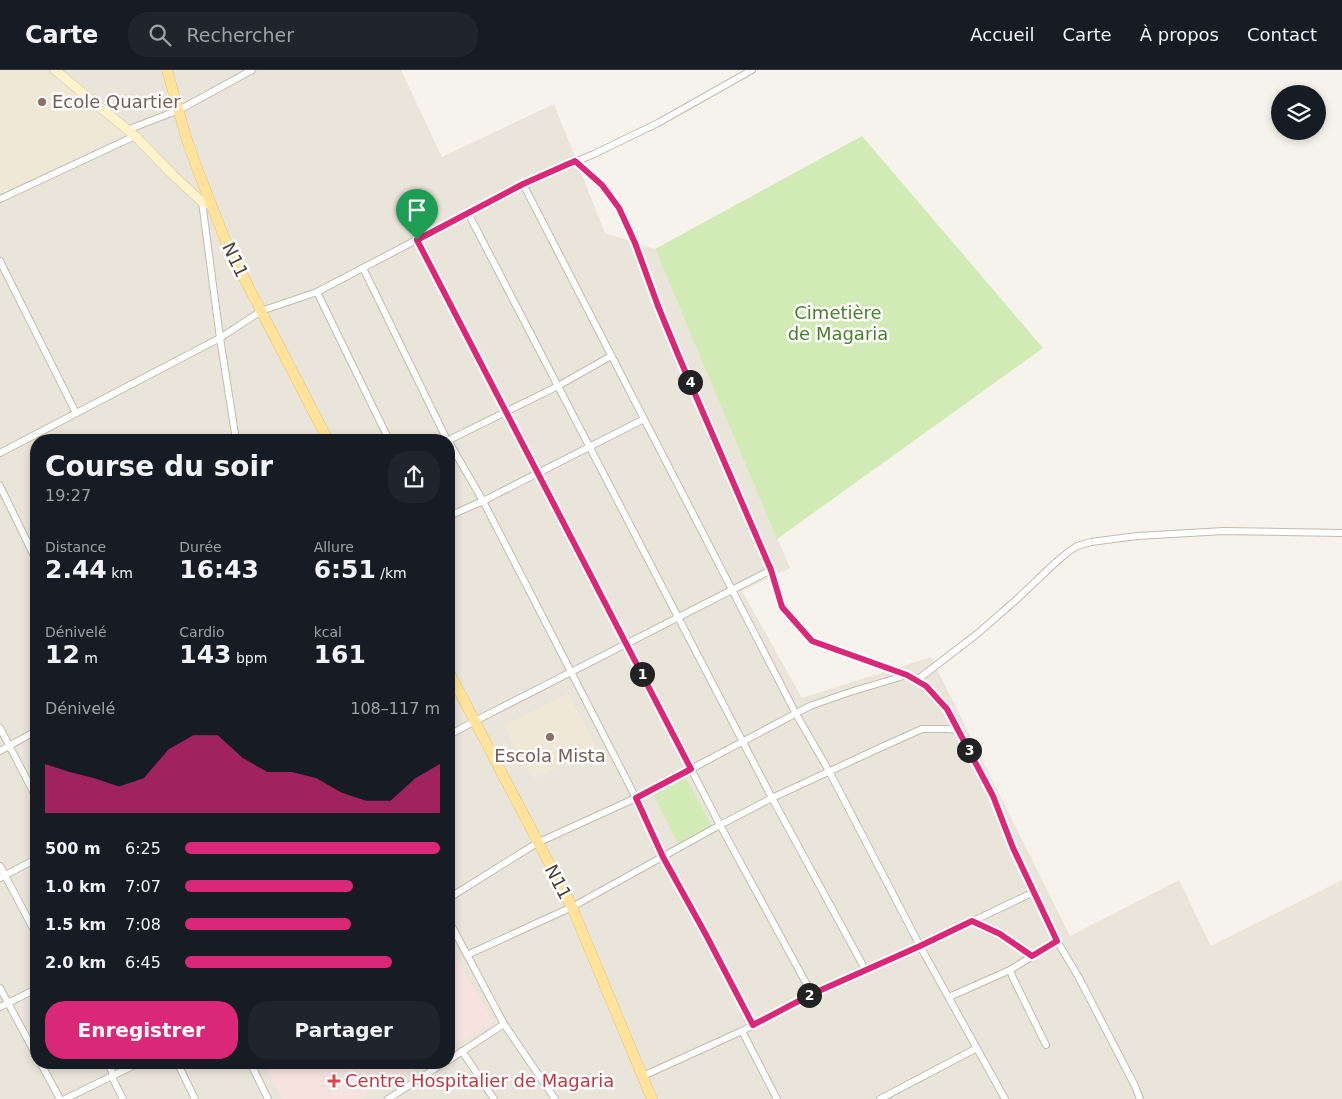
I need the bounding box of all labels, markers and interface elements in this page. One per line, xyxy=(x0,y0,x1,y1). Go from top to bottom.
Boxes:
search box xyxy=(128,12,478,57)
text: Carte xyxy=(25,21,98,49)
icon: search xyxy=(146,21,174,49)
text: Rechercher xyxy=(186,24,294,46)
text: Accueil xyxy=(970,24,1035,45)
text: Carte xyxy=(1063,24,1112,45)
text: À propos xyxy=(1140,24,1219,45)
text: Contact xyxy=(1247,24,1317,45)
map controls xyxy=(1271,85,1326,140)
button: layers xyxy=(1271,85,1326,140)
place label: Ecole Quartier xyxy=(52,91,181,112)
marker: Ecole Quartier xyxy=(36,96,48,108)
pin xyxy=(396,189,438,240)
icon: arrive xyxy=(403,196,431,224)
street label: N11 xyxy=(218,239,253,281)
park label: Cimetière de Magaria xyxy=(788,302,888,344)
pin: 4 xyxy=(678,370,702,394)
text: 4 xyxy=(686,374,695,390)
text: Course du soir xyxy=(45,450,273,483)
button: share xyxy=(388,451,440,503)
text: 19:27 xyxy=(45,486,91,505)
text: Distance xyxy=(45,539,106,555)
text: Durée xyxy=(179,539,222,555)
text: Allure xyxy=(314,539,354,555)
text: 2.44 xyxy=(45,555,107,584)
text: 16:43 xyxy=(179,555,259,584)
text: 6:51 xyxy=(314,555,376,584)
text: km xyxy=(107,565,133,581)
text: /km xyxy=(376,565,407,581)
text: Dénivelé xyxy=(45,624,107,640)
text: Cardio xyxy=(179,624,225,640)
text: kcal xyxy=(314,624,342,640)
text: 12 xyxy=(45,640,80,669)
text: 143 xyxy=(179,640,232,669)
text: 161 xyxy=(314,640,366,669)
text: m xyxy=(80,650,98,666)
text: bpm xyxy=(232,650,267,666)
pin: 1 xyxy=(630,662,654,686)
text: 1 xyxy=(638,666,647,682)
text: Dénivelé xyxy=(45,699,115,718)
text: 108–117 m xyxy=(350,699,440,718)
marker: Escola Mista xyxy=(544,731,556,743)
pin: 3 xyxy=(956,738,982,762)
text: 3 xyxy=(965,742,974,758)
place label: Escola Mista xyxy=(494,745,606,766)
text: 500 m xyxy=(45,839,101,858)
text: 6:25 xyxy=(125,839,161,858)
street label: N11 xyxy=(541,861,576,903)
text: 1.0 km xyxy=(45,877,106,896)
text: 7:07 xyxy=(125,877,161,896)
text: 1.5 km xyxy=(45,915,106,934)
text: 7:08 xyxy=(125,915,161,934)
text: 2.0 km xyxy=(45,953,106,972)
text: 6:45 xyxy=(125,953,161,972)
pin: 2 xyxy=(796,982,822,1008)
text: 2 xyxy=(805,987,814,1003)
button: Enregistrer xyxy=(45,1001,238,1059)
button: Partager xyxy=(248,1001,440,1059)
place label: Centre Hospitalier de Magaria xyxy=(345,1070,614,1091)
marker: Centre Hospitalier de Magaria xyxy=(327,1074,341,1088)

